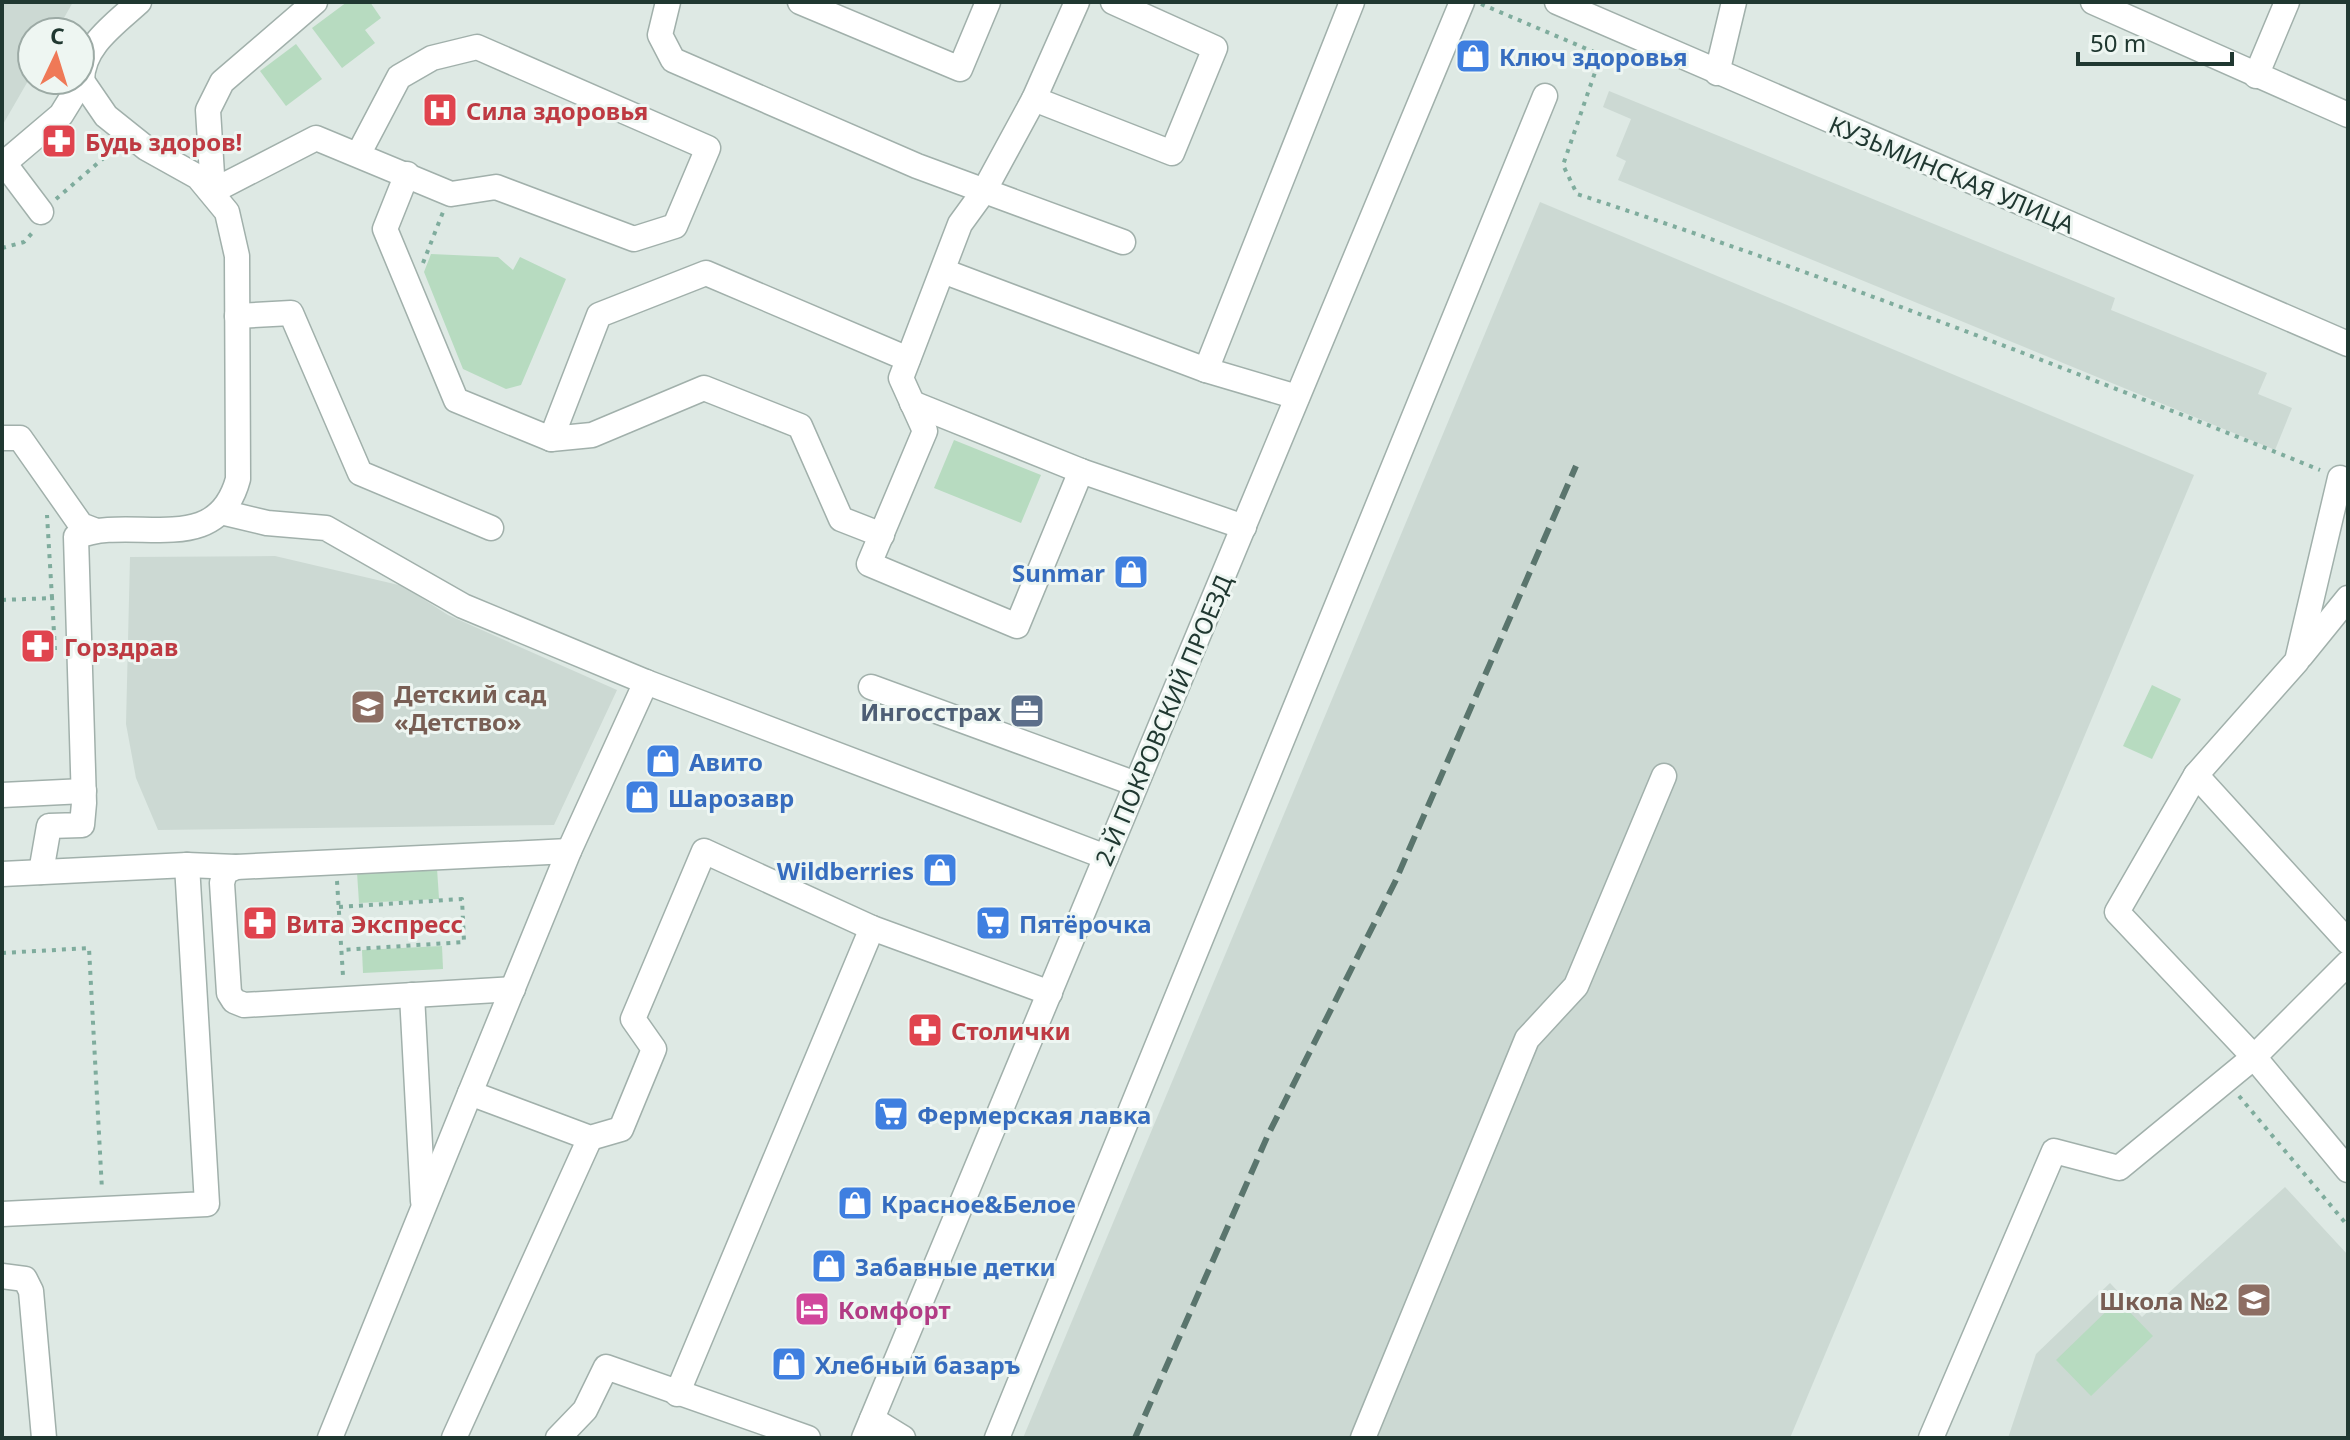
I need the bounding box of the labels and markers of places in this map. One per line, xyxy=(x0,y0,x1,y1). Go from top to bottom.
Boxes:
shop icon: Ключ здоровья xyxy=(1454,37,1492,75)
place label: Ключ здоровья xyxy=(1499,40,1688,73)
hospital icon: Сила здоровья xyxy=(421,91,459,129)
place label: Сила здоровья xyxy=(466,94,648,127)
pharmacy icon: Будь здоров! xyxy=(40,122,78,160)
place label: Будь здоров! xyxy=(85,125,242,158)
shop icon: Sunmar xyxy=(1112,553,1150,591)
place label: Sunmar xyxy=(1012,556,1105,589)
pharmacy icon: Горздрав xyxy=(19,627,57,665)
place label: Горздрав xyxy=(64,630,178,663)
place label: Детский сад «Детство» xyxy=(394,677,547,738)
school or university icon: Детский сад «Детство» xyxy=(349,688,387,726)
office icon: Ингосстрах xyxy=(1008,692,1046,730)
place label: Ингосстрах xyxy=(860,695,1001,728)
shop icon: Авито xyxy=(644,742,682,780)
place label: Авито xyxy=(689,745,763,778)
shop icon: Шарозавр xyxy=(623,778,661,816)
place label: Шарозавр xyxy=(668,781,794,814)
shop icon: Wildberries xyxy=(921,851,959,889)
place label: Wildberries xyxy=(777,854,914,887)
pharmacy icon: Вита Экспресс xyxy=(241,904,279,942)
supermarket icon: Пятёрочка xyxy=(974,904,1012,942)
place label: Вита Экспресс xyxy=(286,907,463,940)
place label: Пятёрочка xyxy=(1019,907,1152,940)
pharmacy icon: Столички xyxy=(906,1011,944,1049)
place label: Столички xyxy=(951,1014,1071,1047)
supermarket icon: Фермерская лавка xyxy=(872,1095,910,1133)
place label: Фермерская лавка xyxy=(917,1098,1151,1131)
shop icon: Красное&Белое xyxy=(836,1184,874,1222)
place label: Красное&Белое xyxy=(881,1187,1076,1220)
shop icon: Забавные детки xyxy=(810,1247,848,1285)
place label: Забавные детки xyxy=(855,1250,1056,1283)
school or university icon: Школа №2 xyxy=(2235,1281,2273,1319)
place label: Школа №2 xyxy=(2099,1284,2228,1317)
hotel icon: Комфорт xyxy=(793,1290,831,1328)
place label: Комфорт xyxy=(838,1293,951,1326)
shop icon: Хлебный базаръ xyxy=(770,1345,808,1383)
place label: Хлебный базаръ xyxy=(815,1348,1021,1381)

